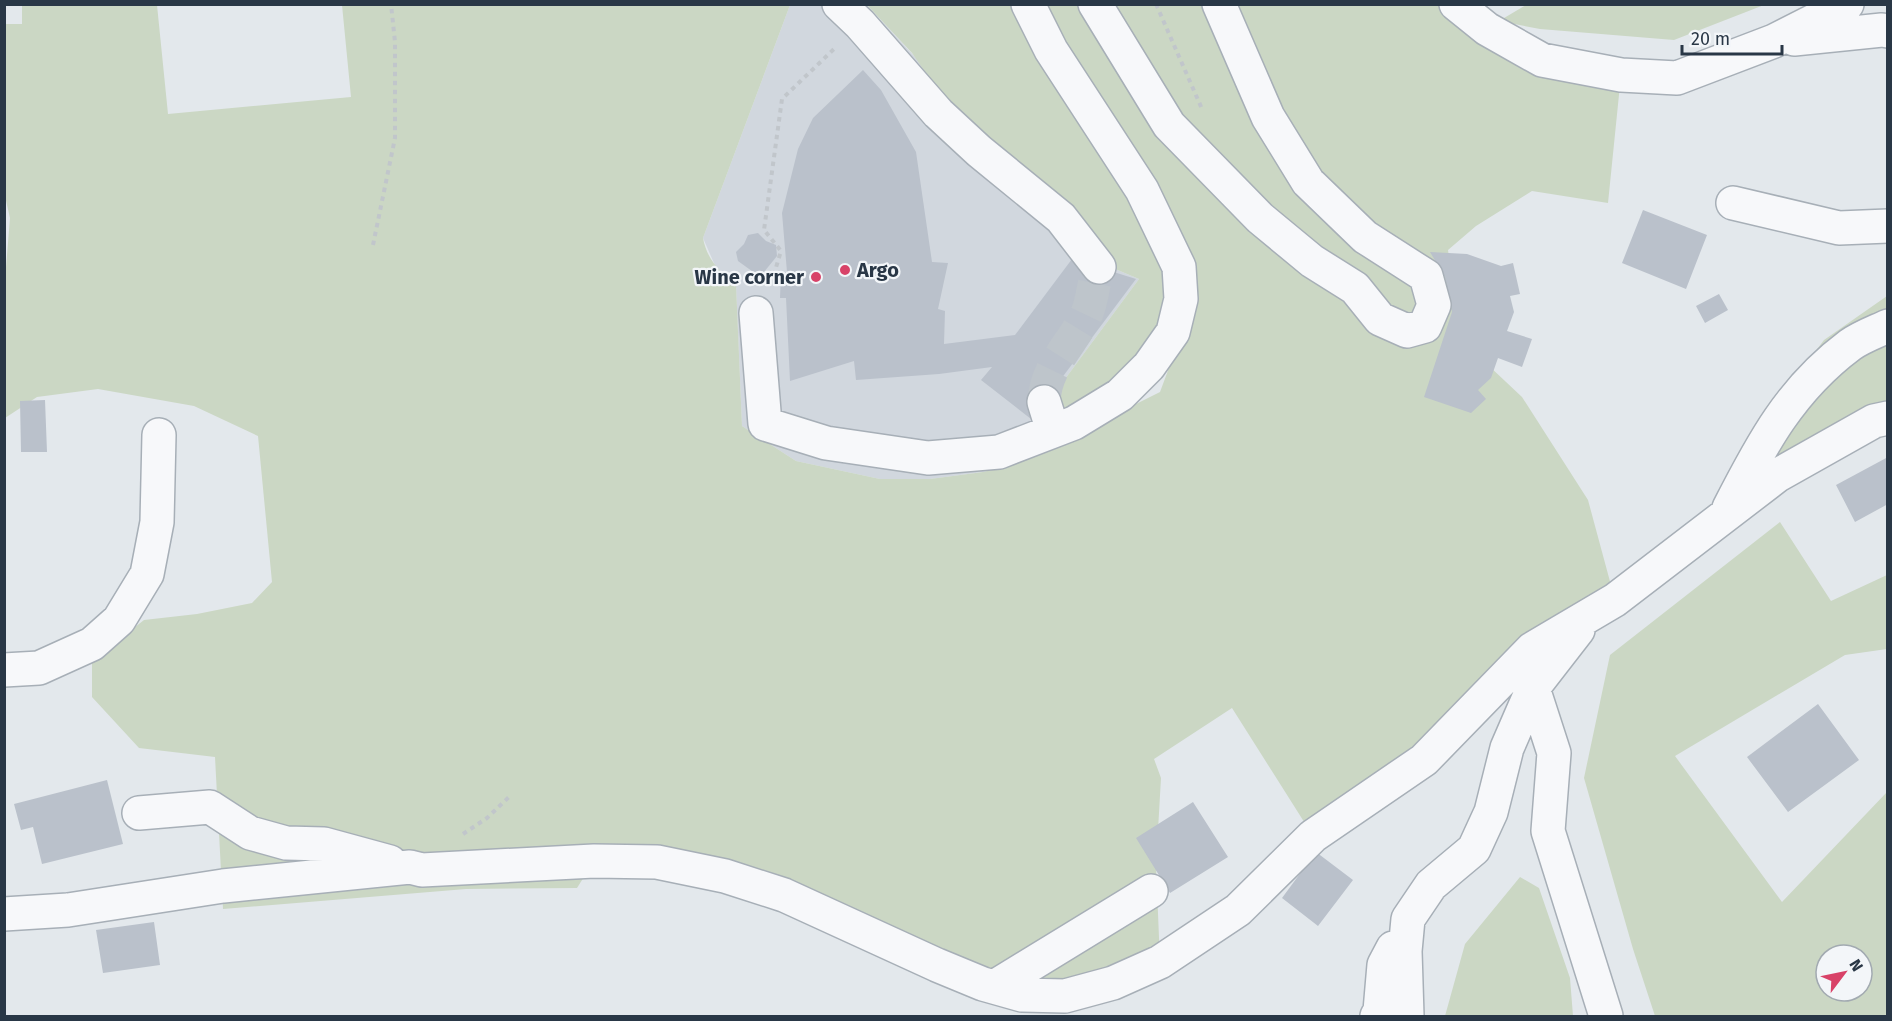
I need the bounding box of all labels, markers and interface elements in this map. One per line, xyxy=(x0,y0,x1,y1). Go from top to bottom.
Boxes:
scale bar xyxy=(1682,18,1782,56)
text: 20 m xyxy=(1691,28,1730,50)
place label: Argo xyxy=(856,258,899,282)
marker: Argo xyxy=(838,263,852,277)
place label: Wine corner xyxy=(695,265,805,289)
marker: Wine corner xyxy=(809,270,823,284)
north arrow xyxy=(1814,943,1874,1003)
text: N xyxy=(1845,956,1867,975)

